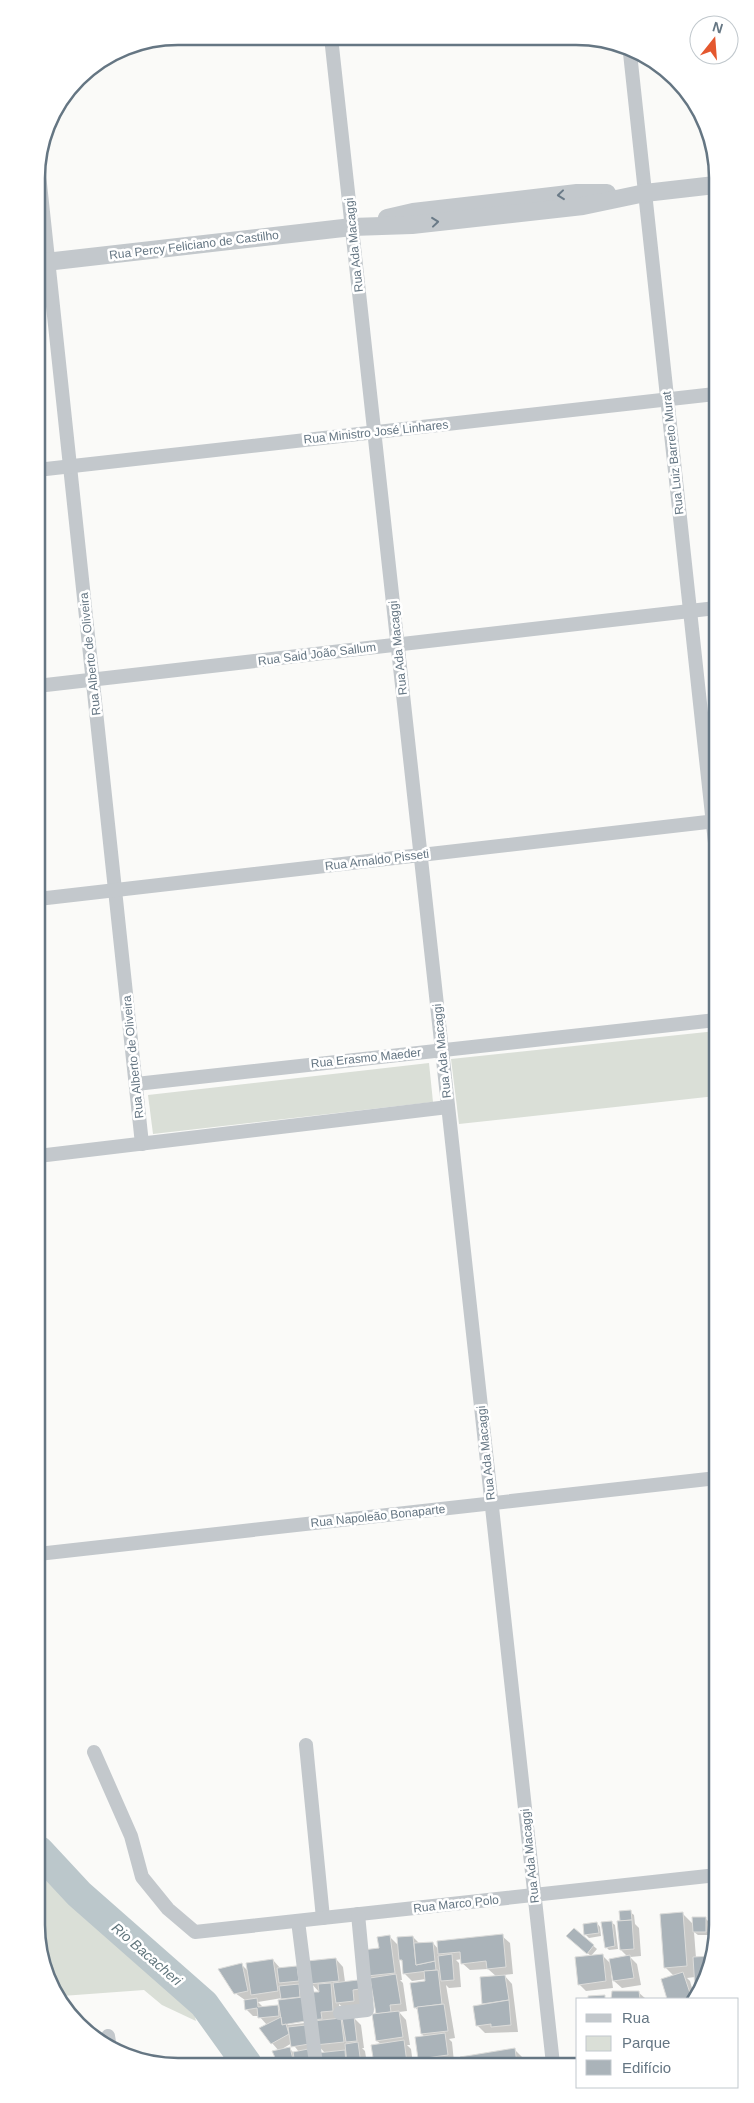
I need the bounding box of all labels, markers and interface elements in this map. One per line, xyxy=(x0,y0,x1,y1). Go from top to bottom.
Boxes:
north arrow xyxy=(689,15,739,65)
text: N xyxy=(711,18,725,37)
one-way arrow xyxy=(557,189,565,200)
street label: Rua Ada Macaggi xyxy=(342,197,366,293)
one-way arrow xyxy=(432,217,440,228)
street label: Rua Percy Feliciano de Castilho xyxy=(108,228,280,262)
street label: Rua Luiz Barreto Murat xyxy=(659,390,686,515)
street label: Rua Ministro José Linhares xyxy=(303,417,449,447)
street label: Rua Alberto de Oliveira xyxy=(77,592,103,716)
street label: Rua Ada Macaggi xyxy=(386,600,410,696)
street label: Rua Said João Sallum xyxy=(257,640,377,668)
street label: Rua Arnaldo Pisseti xyxy=(324,847,430,873)
street label: Rua Alberto de Oliveira xyxy=(120,995,146,1119)
street label: Rua Ada Macaggi xyxy=(430,1003,454,1099)
street label: Rua Erasmo Maeder xyxy=(310,1045,422,1071)
street label: Rua Ada Macaggi xyxy=(474,1405,498,1501)
street label: Rua Napoleão Bonaparte xyxy=(310,1502,446,1530)
street label: Rua Ada Macaggi xyxy=(518,1808,542,1904)
street label: Rua Marco Polo xyxy=(412,1893,500,1915)
water label: Rio Bacacheri xyxy=(109,1919,186,1989)
legend xyxy=(576,1998,739,2088)
text: Rua xyxy=(622,2009,650,2026)
text: Parque xyxy=(622,2034,670,2051)
text: Edifício xyxy=(622,2059,671,2076)

